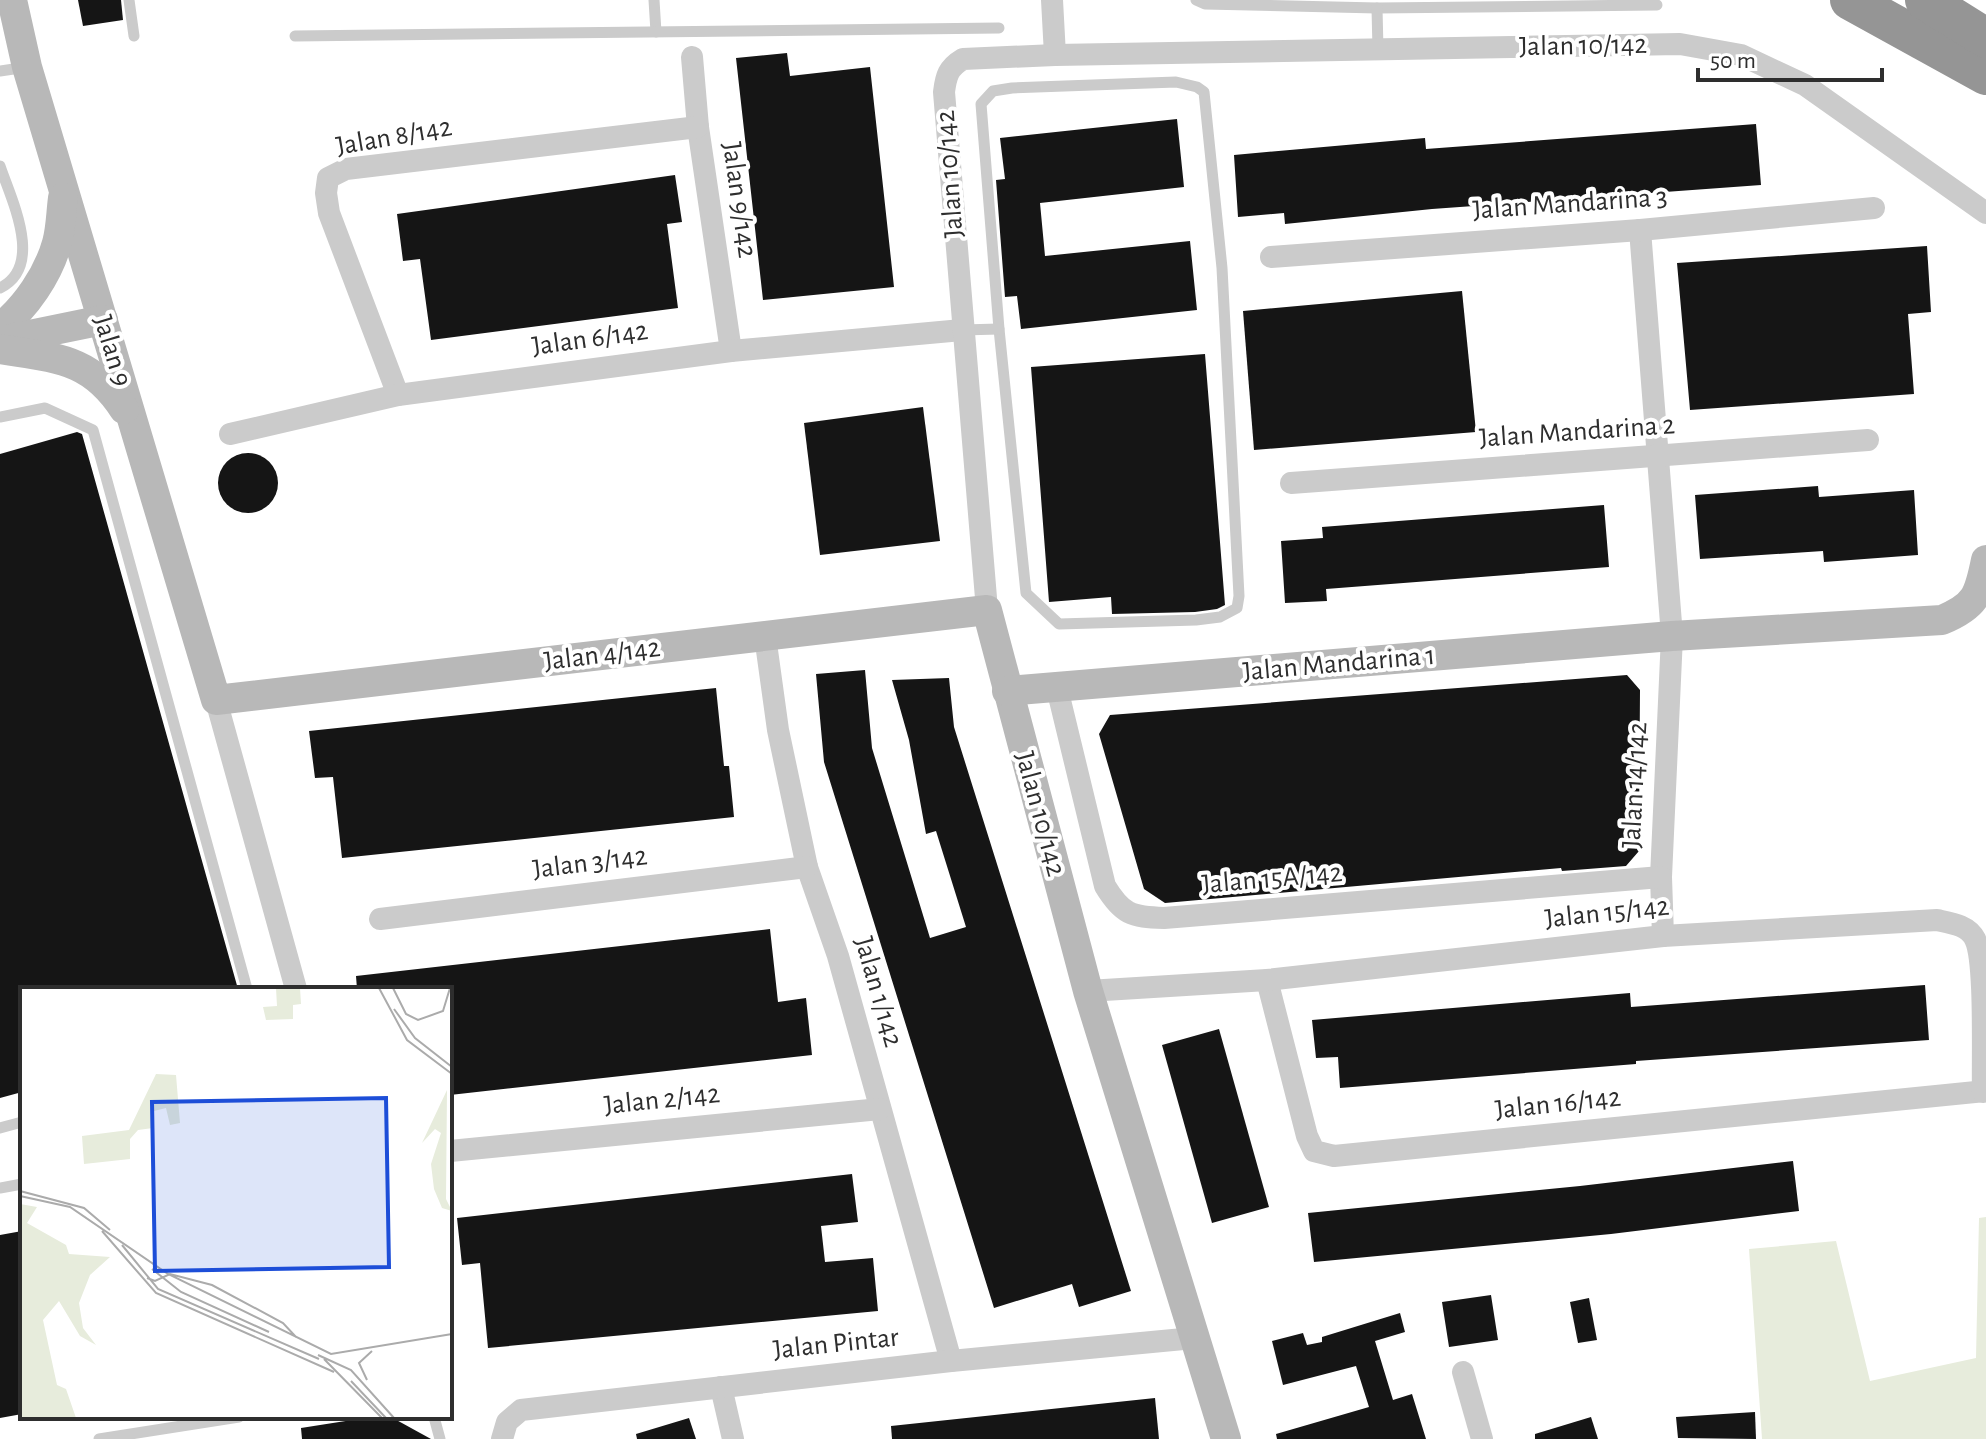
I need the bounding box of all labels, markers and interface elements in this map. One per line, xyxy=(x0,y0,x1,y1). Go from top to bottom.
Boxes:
street label: Jalan 10/142 xyxy=(1519,31,1647,61)
scale bar xyxy=(1698,32,1882,82)
text: 50 m xyxy=(1710,49,1756,73)
street label: Jalan 10/142 xyxy=(932,109,968,239)
street label: Jalan 8/142 xyxy=(334,113,454,161)
street label: Jalan 9/142 xyxy=(717,140,761,260)
street label: Jalan Mandarina 3 xyxy=(1472,183,1668,225)
street label: Jalan 9 xyxy=(88,312,136,390)
street label: Jalan 6/142 xyxy=(530,317,650,361)
street label: Jalan Mandarina 2 xyxy=(1478,411,1676,453)
street label: Jalan 4/142 xyxy=(542,634,662,676)
street label: Jalan Mandarina 1 xyxy=(1242,642,1436,686)
street label: Jalan 14/142 xyxy=(1618,721,1652,849)
street label: Jalan 10/142 xyxy=(1010,749,1070,879)
street label: Jalan 3/142 xyxy=(531,842,649,884)
street label: Jalan 15A/142 xyxy=(1201,859,1343,899)
street label: Jalan 15/142 xyxy=(1543,893,1671,933)
street label: Jalan 1/142 xyxy=(849,934,907,1050)
inset map xyxy=(20,987,452,1419)
street label: Jalan 2/142 xyxy=(603,1080,721,1120)
street label: Jalan 16/142 xyxy=(1494,1083,1622,1125)
street label: Jalan Pintar xyxy=(772,1323,900,1365)

